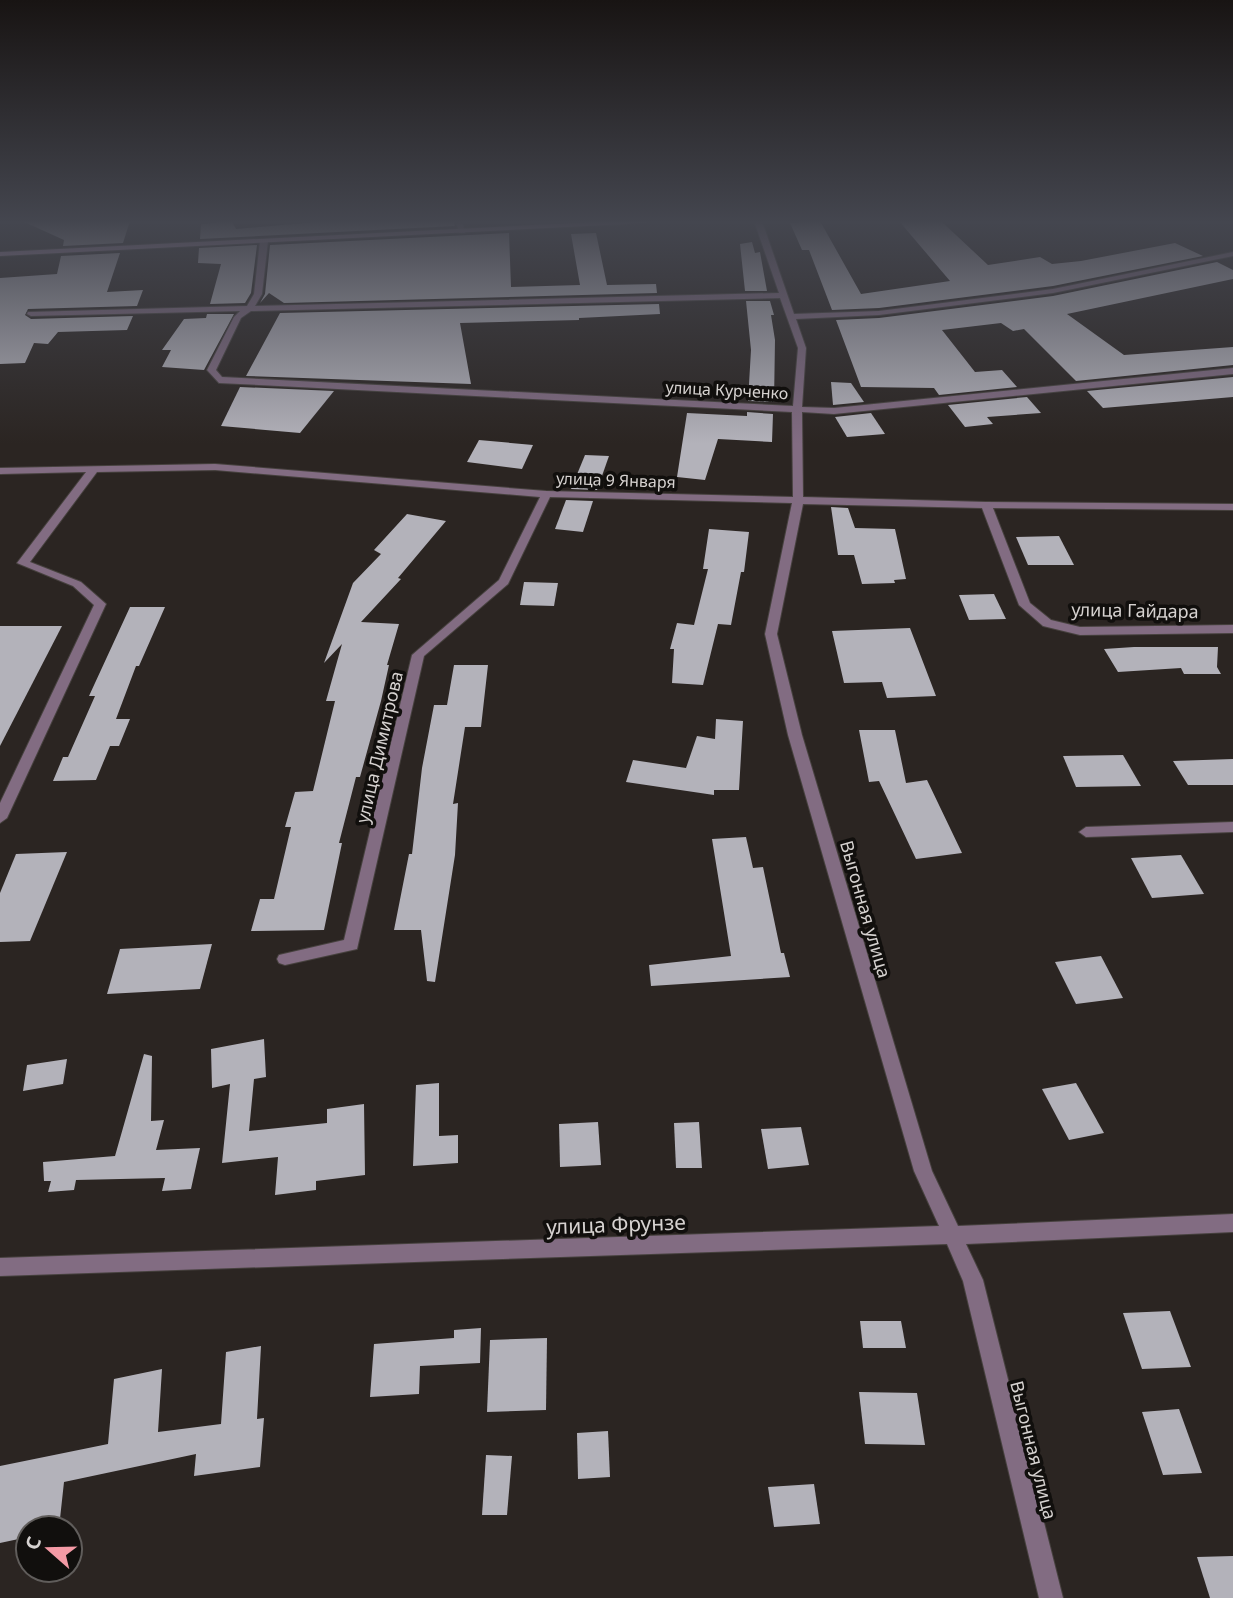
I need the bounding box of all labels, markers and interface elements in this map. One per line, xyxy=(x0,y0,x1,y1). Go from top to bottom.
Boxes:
street label: улица Курченко xyxy=(665,376,789,404)
street label: улица 9 Января xyxy=(556,467,676,493)
street label: улица Гайдара xyxy=(1071,597,1199,623)
street label: улица Димитрова xyxy=(350,669,408,825)
street label: Выгонная улица xyxy=(835,837,897,981)
street label: улица Фрунзе xyxy=(546,1208,686,1240)
street label: Выгонная улица xyxy=(1005,1378,1063,1522)
north arrow xyxy=(14,1514,84,1584)
text: С xyxy=(19,1533,47,1553)

